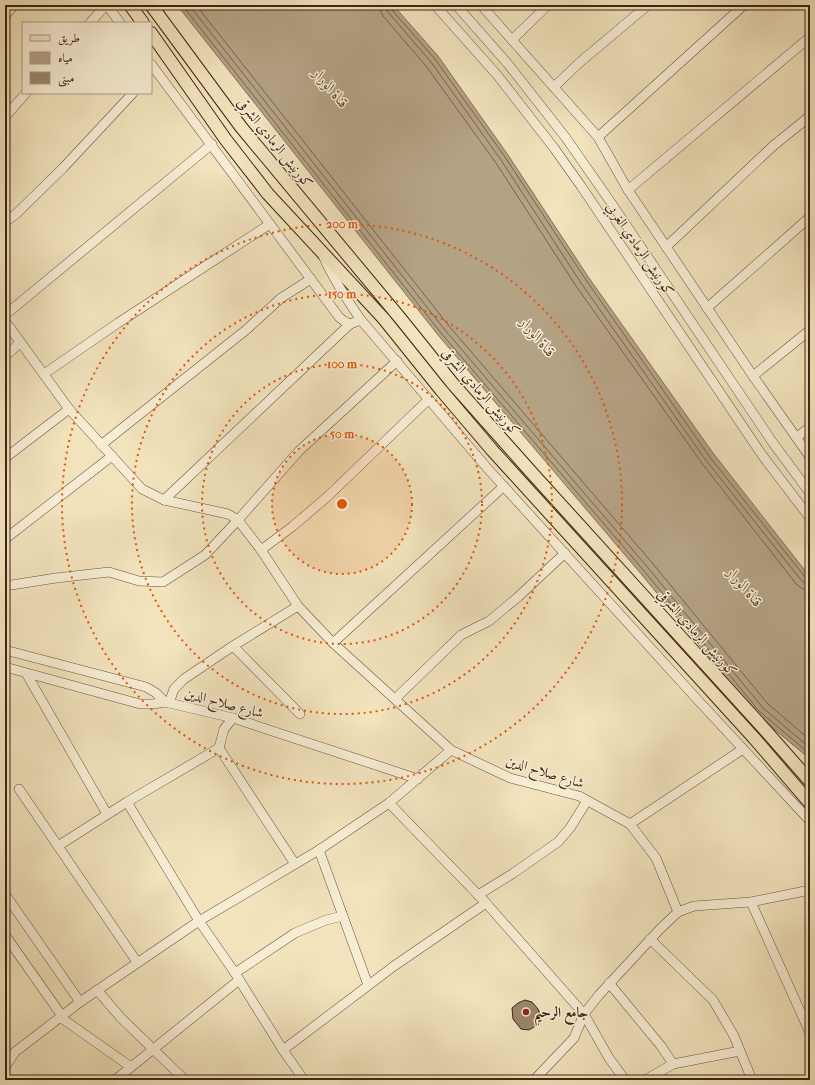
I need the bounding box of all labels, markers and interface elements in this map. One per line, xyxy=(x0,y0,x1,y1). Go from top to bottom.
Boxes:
legend xyxy=(22,22,152,94)
text: طريق xyxy=(58,31,80,46)
text: مياه xyxy=(58,51,73,65)
water label: قناة الورار xyxy=(308,64,353,112)
text: مبنى xyxy=(58,71,74,87)
street label: كورنيش الرمادي الشرقي xyxy=(231,95,317,193)
street label: كورنيش الرمادي الغربي xyxy=(600,199,678,301)
text: 200 m xyxy=(326,217,359,231)
text: 150 m xyxy=(328,287,357,301)
water label: قناة الورار xyxy=(515,313,560,361)
street label: كورنيش الرمادي الشرقي xyxy=(436,345,524,441)
text: 100 m xyxy=(327,357,358,371)
text: 50 m xyxy=(330,427,355,441)
centre of rings xyxy=(335,497,349,511)
water label: قناة الورار xyxy=(722,563,767,611)
street label: كورنيش الرمادي الشرقي xyxy=(651,586,740,682)
street label: شارع صلاح الدين xyxy=(182,684,265,726)
street label: شارع صلاح الدين xyxy=(503,752,586,796)
place label: جامع الرحيم xyxy=(534,1004,589,1027)
marker: جامع الرحيم xyxy=(521,1007,531,1017)

